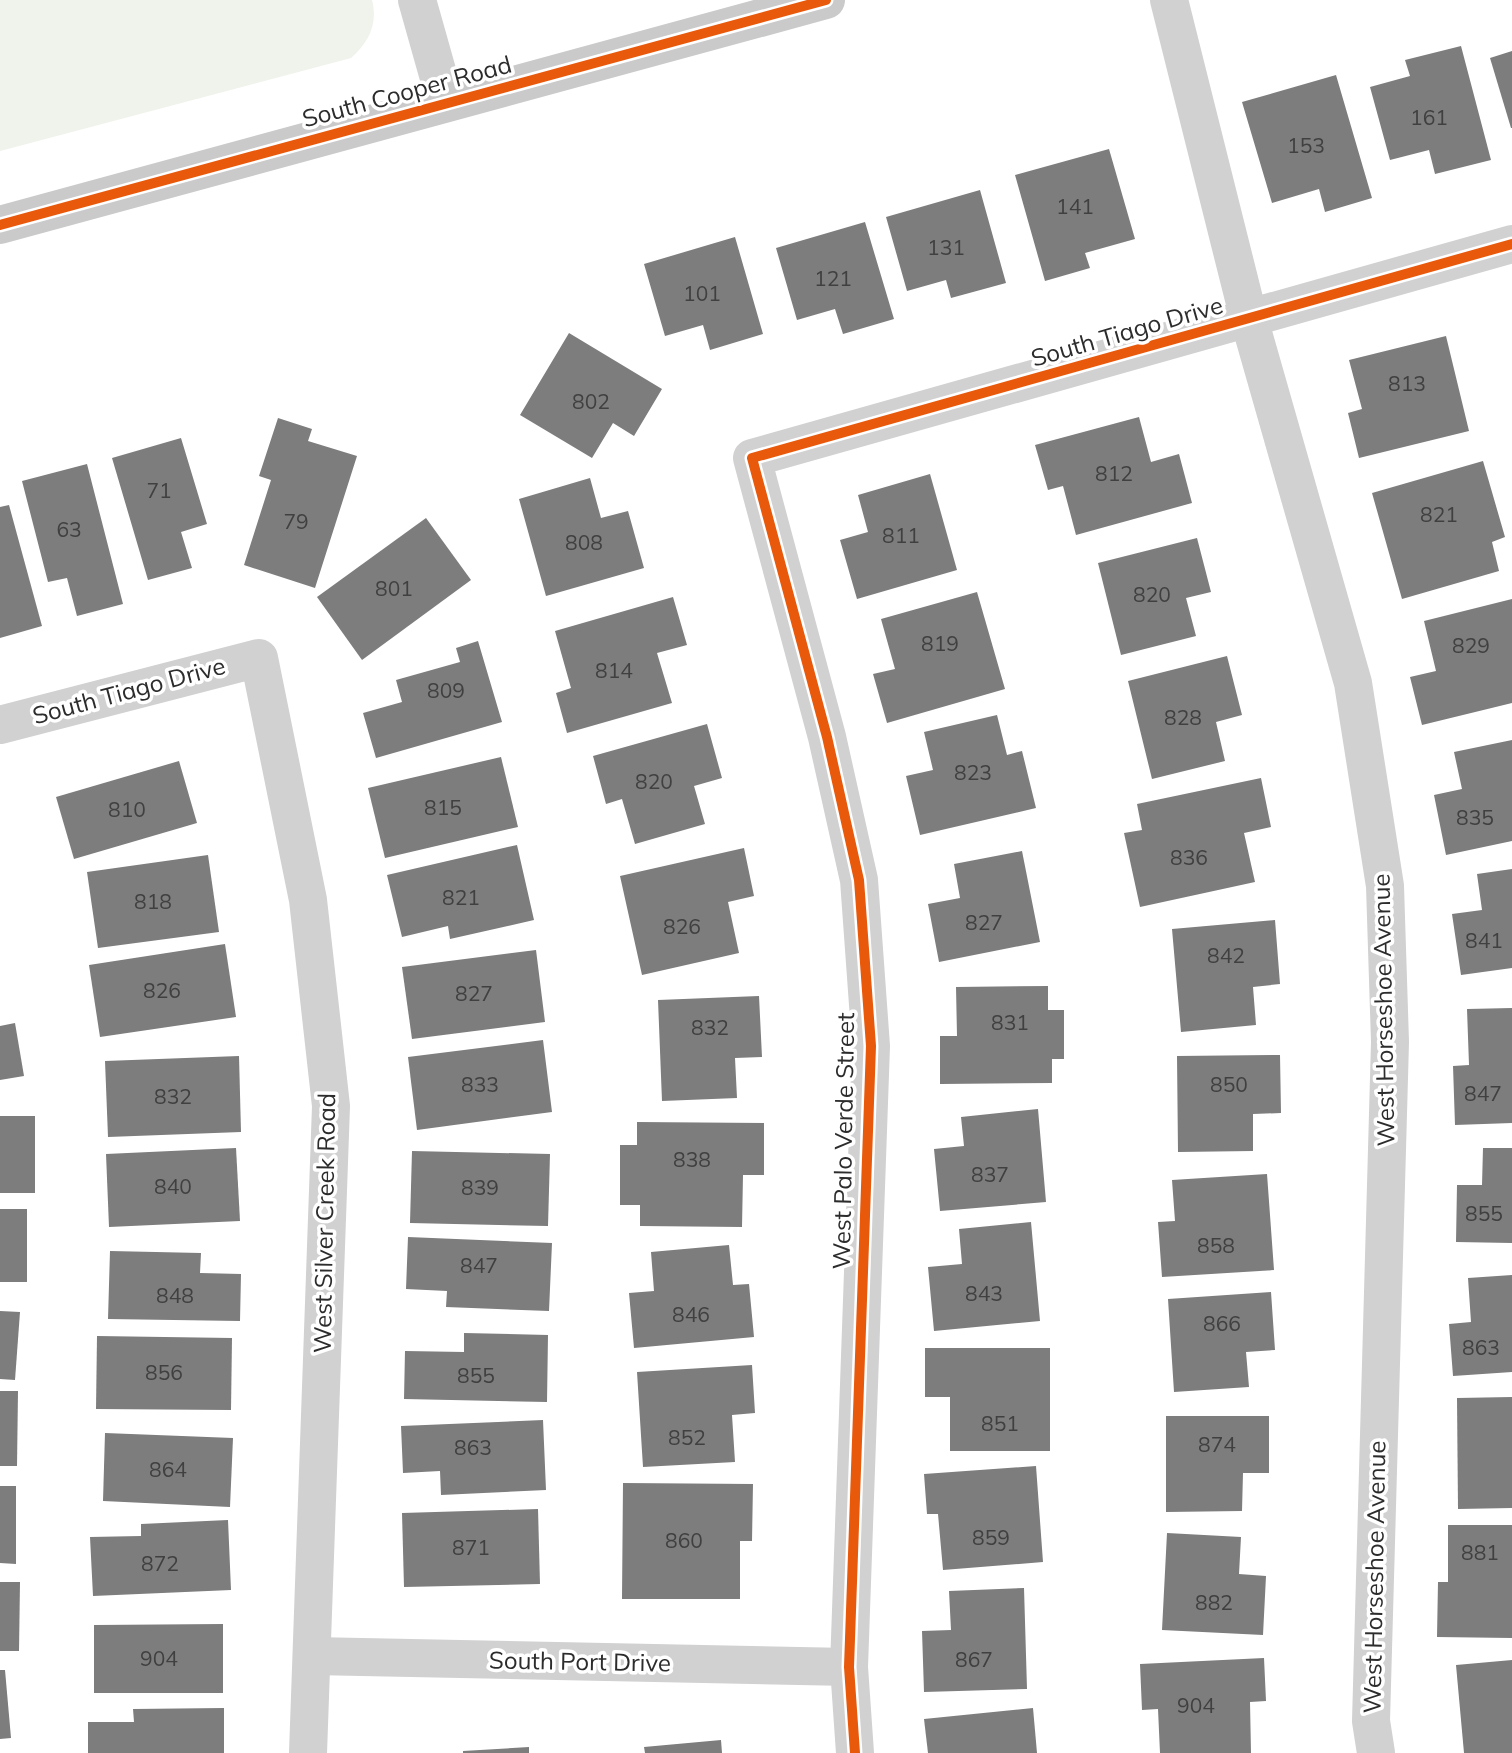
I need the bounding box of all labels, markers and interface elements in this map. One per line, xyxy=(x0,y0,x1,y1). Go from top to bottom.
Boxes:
street label: South Cooper Road xyxy=(299,49,515,133)
house number: 161 xyxy=(1410,104,1448,130)
house number: 153 xyxy=(1287,132,1325,158)
house number: 141 xyxy=(1056,193,1094,219)
house number: 131 xyxy=(927,234,965,260)
house number: 121 xyxy=(814,265,852,291)
house number: 101 xyxy=(683,280,721,306)
street label: South Tiago Drive xyxy=(1027,289,1226,373)
house number: 813 xyxy=(1388,370,1426,396)
house number: 802 xyxy=(572,388,610,414)
house number: 812 xyxy=(1095,460,1133,486)
house number: 71 xyxy=(146,477,172,503)
house number: 821 xyxy=(1420,501,1458,527)
house number: 79 xyxy=(283,508,309,534)
house number: 63 xyxy=(56,516,82,542)
house number: 811 xyxy=(882,522,920,548)
house number: 808 xyxy=(565,529,603,555)
house number: 801 xyxy=(375,575,413,601)
house number: 820 xyxy=(1133,581,1171,607)
house number: 819 xyxy=(921,630,959,656)
house number: 829 xyxy=(1452,632,1490,658)
street label: South Tiago Drive xyxy=(29,650,228,730)
house number: 814 xyxy=(595,657,633,683)
house number: 809 xyxy=(427,677,465,703)
house number: 828 xyxy=(1164,704,1202,730)
house number: 823 xyxy=(954,759,992,785)
house number: 820 xyxy=(635,768,673,794)
house number: 815 xyxy=(424,794,462,820)
house number: 810 xyxy=(108,796,146,822)
house number: 835 xyxy=(1456,804,1494,830)
house number: 836 xyxy=(1170,844,1208,870)
street label: West Horseshoe Avenue xyxy=(1366,873,1400,1147)
house number: 821 xyxy=(442,884,480,910)
house number: 818 xyxy=(134,888,172,914)
house number: 827 xyxy=(965,909,1003,935)
house number: 826 xyxy=(663,913,701,939)
house number: 841 xyxy=(1465,927,1503,953)
house number: 842 xyxy=(1207,942,1245,968)
house number: 826 xyxy=(143,977,181,1003)
house number: 827 xyxy=(455,980,493,1006)
house number: 831 xyxy=(991,1009,1029,1035)
street label: West Palo Verde Street xyxy=(826,1012,860,1270)
house number: 832 xyxy=(691,1014,729,1040)
house number: 833 xyxy=(461,1071,499,1097)
house number: 850 xyxy=(1210,1071,1248,1097)
house number: 847 xyxy=(1464,1080,1502,1106)
house number: 832 xyxy=(154,1083,192,1109)
street label: West Silver Creek Road xyxy=(307,1093,341,1353)
house number: 838 xyxy=(673,1146,711,1172)
house number: 837 xyxy=(971,1161,1009,1187)
house number: 840 xyxy=(154,1173,192,1199)
house number: 839 xyxy=(461,1174,499,1200)
house number: 855 xyxy=(1465,1200,1503,1226)
house number: 858 xyxy=(1197,1232,1235,1258)
house number: 847 xyxy=(460,1252,498,1278)
house number: 843 xyxy=(965,1280,1003,1306)
house number: 848 xyxy=(156,1282,194,1308)
house number: 846 xyxy=(672,1301,710,1327)
house number: 866 xyxy=(1203,1310,1241,1336)
house number: 863 xyxy=(1462,1334,1500,1360)
house number: 856 xyxy=(145,1359,183,1385)
house number: 855 xyxy=(457,1362,495,1388)
house number: 851 xyxy=(981,1410,1019,1436)
house number: 852 xyxy=(668,1424,706,1450)
house number: 874 xyxy=(1198,1431,1236,1457)
house number: 863 xyxy=(454,1434,492,1460)
street label: West Horseshoe Avenue xyxy=(1357,1440,1391,1714)
house number: 864 xyxy=(149,1456,187,1482)
house number: 859 xyxy=(972,1524,1010,1550)
house number: 860 xyxy=(665,1527,703,1553)
house number: 871 xyxy=(452,1534,490,1560)
house number: 881 xyxy=(1461,1539,1499,1565)
house number: 872 xyxy=(141,1550,179,1576)
house number: 882 xyxy=(1195,1589,1233,1615)
street label: South Port Drive xyxy=(489,1644,671,1678)
house number: 904 xyxy=(140,1645,178,1671)
house number: 867 xyxy=(955,1646,993,1672)
house number: 904 xyxy=(1177,1692,1215,1718)

